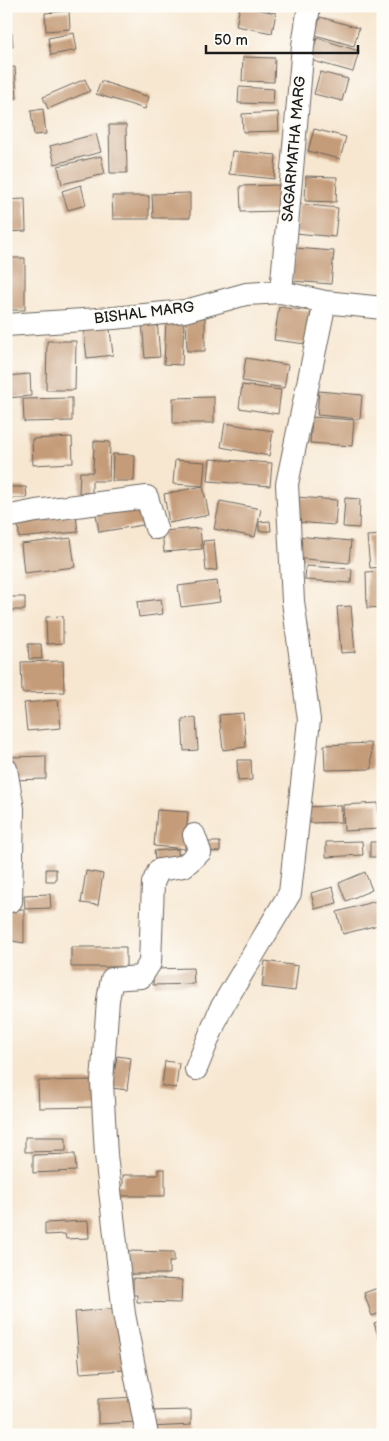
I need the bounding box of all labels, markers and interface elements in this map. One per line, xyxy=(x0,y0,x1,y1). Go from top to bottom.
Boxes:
scale bar xyxy=(206,22,359,54)
text: 50 m xyxy=(214,31,248,50)
street label: SAGARMATHA MARG xyxy=(278,75,310,223)
street label: BISHAL MARG xyxy=(93,297,195,329)

